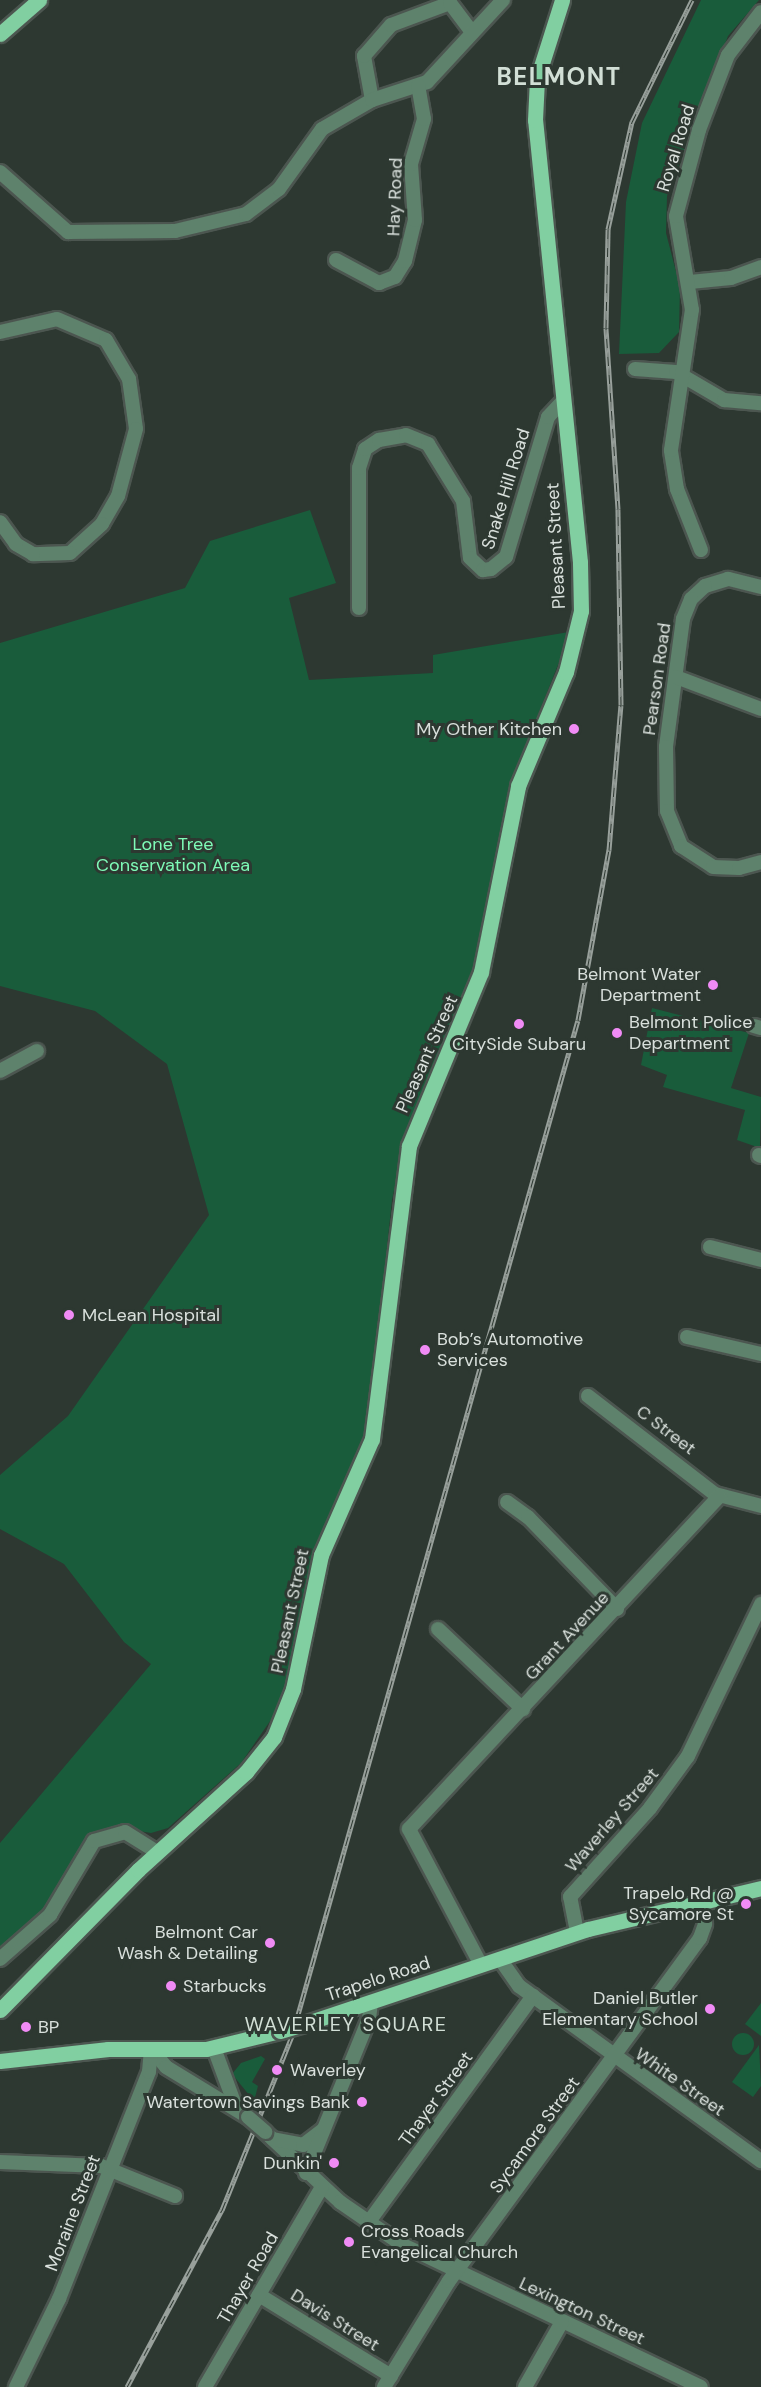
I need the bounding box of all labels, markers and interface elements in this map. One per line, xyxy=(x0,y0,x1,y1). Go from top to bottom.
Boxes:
district label: BELMONT xyxy=(496,63,622,91)
street label: Royal Road xyxy=(653,102,699,194)
street label: Hay Road xyxy=(383,157,407,237)
street label: Snake Hill Road xyxy=(477,426,535,552)
street label: Pleasant Street xyxy=(542,482,570,610)
street label: Pearson Road xyxy=(638,621,676,737)
place label: My Other Kitchen xyxy=(416,718,562,740)
marker: My Other Kitchen xyxy=(567,722,581,736)
park label: Lone Tree Conservation Area xyxy=(96,834,250,876)
place label: Belmont Water Department xyxy=(577,964,701,1006)
marker: Belmont Water Department xyxy=(706,978,720,992)
street label: Pleasant Street xyxy=(391,992,463,1116)
place label: Belmont Police Department xyxy=(629,1012,752,1054)
marker: CitySide Subaru xyxy=(512,1017,526,1031)
marker: Belmont Police Department xyxy=(610,1026,624,1040)
place label: CitySide Subaru xyxy=(452,1033,586,1055)
place label: McLean Hospital xyxy=(82,1304,220,1326)
marker: McLean Hospital xyxy=(60,1306,78,1324)
place label: Bob’s Automotive Services xyxy=(437,1329,583,1372)
marker: Bob’s Automotive Services xyxy=(418,1343,432,1357)
street label: C Street xyxy=(632,1401,700,1459)
street label: Pleasant Street xyxy=(266,1547,314,1675)
street label: Grant Avenue xyxy=(520,1587,614,1685)
street label: Waverley Street xyxy=(561,1763,663,1877)
place label: Trapelo Rd @ Sycamore St xyxy=(623,1883,734,1926)
marker: Trapelo Rd @ Sycamore St xyxy=(739,1897,753,1911)
place label: Belmont Car Wash & Detailing xyxy=(117,1922,258,1964)
marker: Belmont Car Wash & Detailing xyxy=(263,1936,277,1950)
street label: Trapelo Road xyxy=(323,1952,433,2006)
place label: Starbucks xyxy=(183,1975,266,1997)
marker: Starbucks xyxy=(164,1979,178,1993)
place label: Daniel Butler Elementary School xyxy=(542,1988,698,2030)
marker: Daniel Butler Elementary School xyxy=(703,2002,717,2016)
district label: WAVERLEY SQUARE xyxy=(244,2012,448,2036)
place label: BP xyxy=(38,2016,59,2038)
marker: BP xyxy=(19,2020,33,2034)
street label: White Street xyxy=(631,2043,729,2121)
street label: Thayer Street xyxy=(394,2047,478,2151)
place label: Waverley xyxy=(290,2059,366,2081)
marker: Waverley xyxy=(268,2061,286,2079)
street label: Sycamore Street xyxy=(485,2073,585,2197)
place label: Watertown Savings Bank xyxy=(146,2091,350,2113)
marker: Watertown Savings Bank xyxy=(355,2095,369,2109)
street label: Moraine Street xyxy=(41,2152,105,2274)
place label: Dunkin' xyxy=(263,2152,322,2174)
marker: Dunkin' xyxy=(327,2156,341,2170)
place label: Cross Roads Evangelical Church xyxy=(361,2221,518,2264)
street label: Thayer Road xyxy=(213,2228,283,2328)
marker: Cross Roads Evangelical Church xyxy=(342,2235,356,2249)
street label: Lexington Street xyxy=(516,2272,648,2350)
street label: Davis Street xyxy=(287,2284,383,2356)

